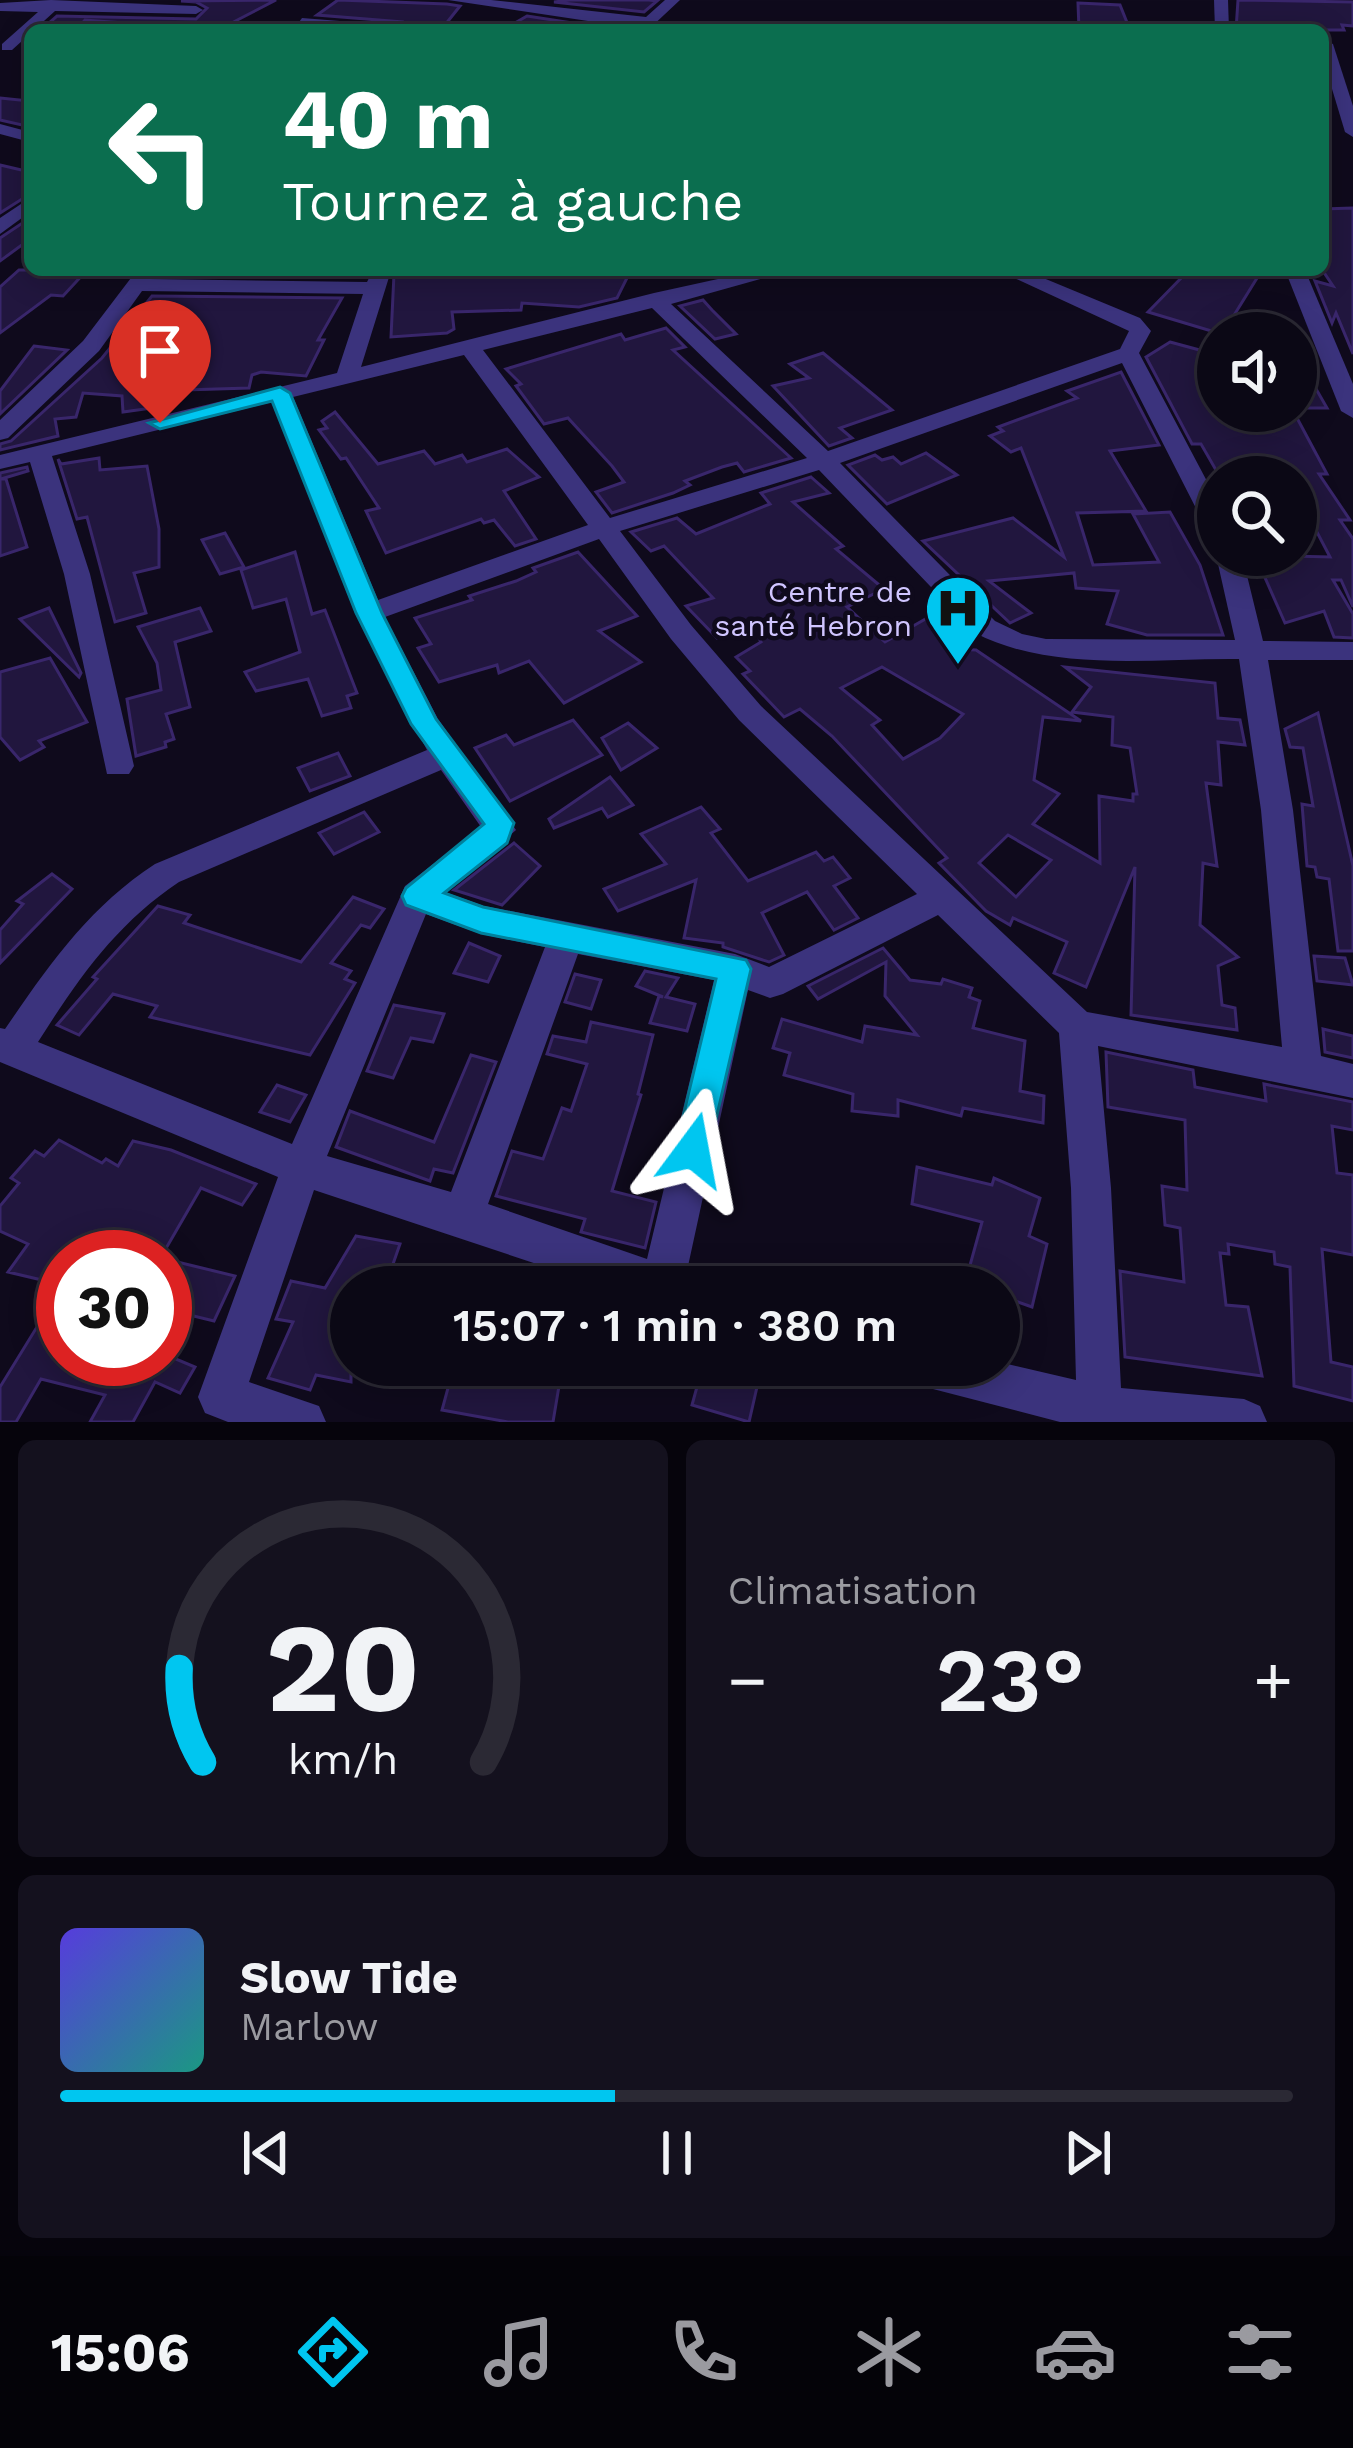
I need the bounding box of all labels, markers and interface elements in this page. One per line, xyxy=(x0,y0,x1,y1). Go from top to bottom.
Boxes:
text: 40 m xyxy=(282,70,493,168)
icon: left xyxy=(84,72,240,228)
text: Tournez à gauche xyxy=(282,170,743,233)
pin xyxy=(109,300,211,423)
map controls xyxy=(1197,312,1317,576)
button: sound xyxy=(1197,312,1317,432)
icon: arrive xyxy=(127,318,193,384)
button: search xyxy=(1197,456,1317,576)
hospital icon: Centre de santé Hebron xyxy=(923,573,993,667)
place label: Centre de santé Hebron xyxy=(715,574,912,643)
position arrow xyxy=(630,1087,756,1213)
speed limit sign: 30 xyxy=(36,1230,192,1386)
text: 15:07 · 1 min · 380 m xyxy=(453,1299,897,1352)
text: Climatisation xyxy=(728,1568,978,1613)
text: 20 xyxy=(265,1595,420,1741)
text: 23° xyxy=(935,1627,1085,1733)
text: − xyxy=(728,1642,767,1719)
text: + xyxy=(1253,1642,1293,1719)
text: km/h xyxy=(287,1733,398,1783)
text: Slow Tide xyxy=(240,1951,458,2004)
text: Marlow xyxy=(240,2004,378,2049)
icon: previous xyxy=(233,2120,299,2186)
icon: pause xyxy=(644,2120,710,2186)
icon: next xyxy=(1055,2120,1121,2186)
icon: directions xyxy=(291,2310,375,2394)
icon: music xyxy=(477,2310,561,2394)
icon: phone xyxy=(662,2310,746,2394)
icon: climate xyxy=(847,2310,931,2394)
icon: car xyxy=(1033,2310,1117,2394)
icon: filters xyxy=(1218,2310,1302,2394)
text: 15:06 xyxy=(51,2321,190,2384)

